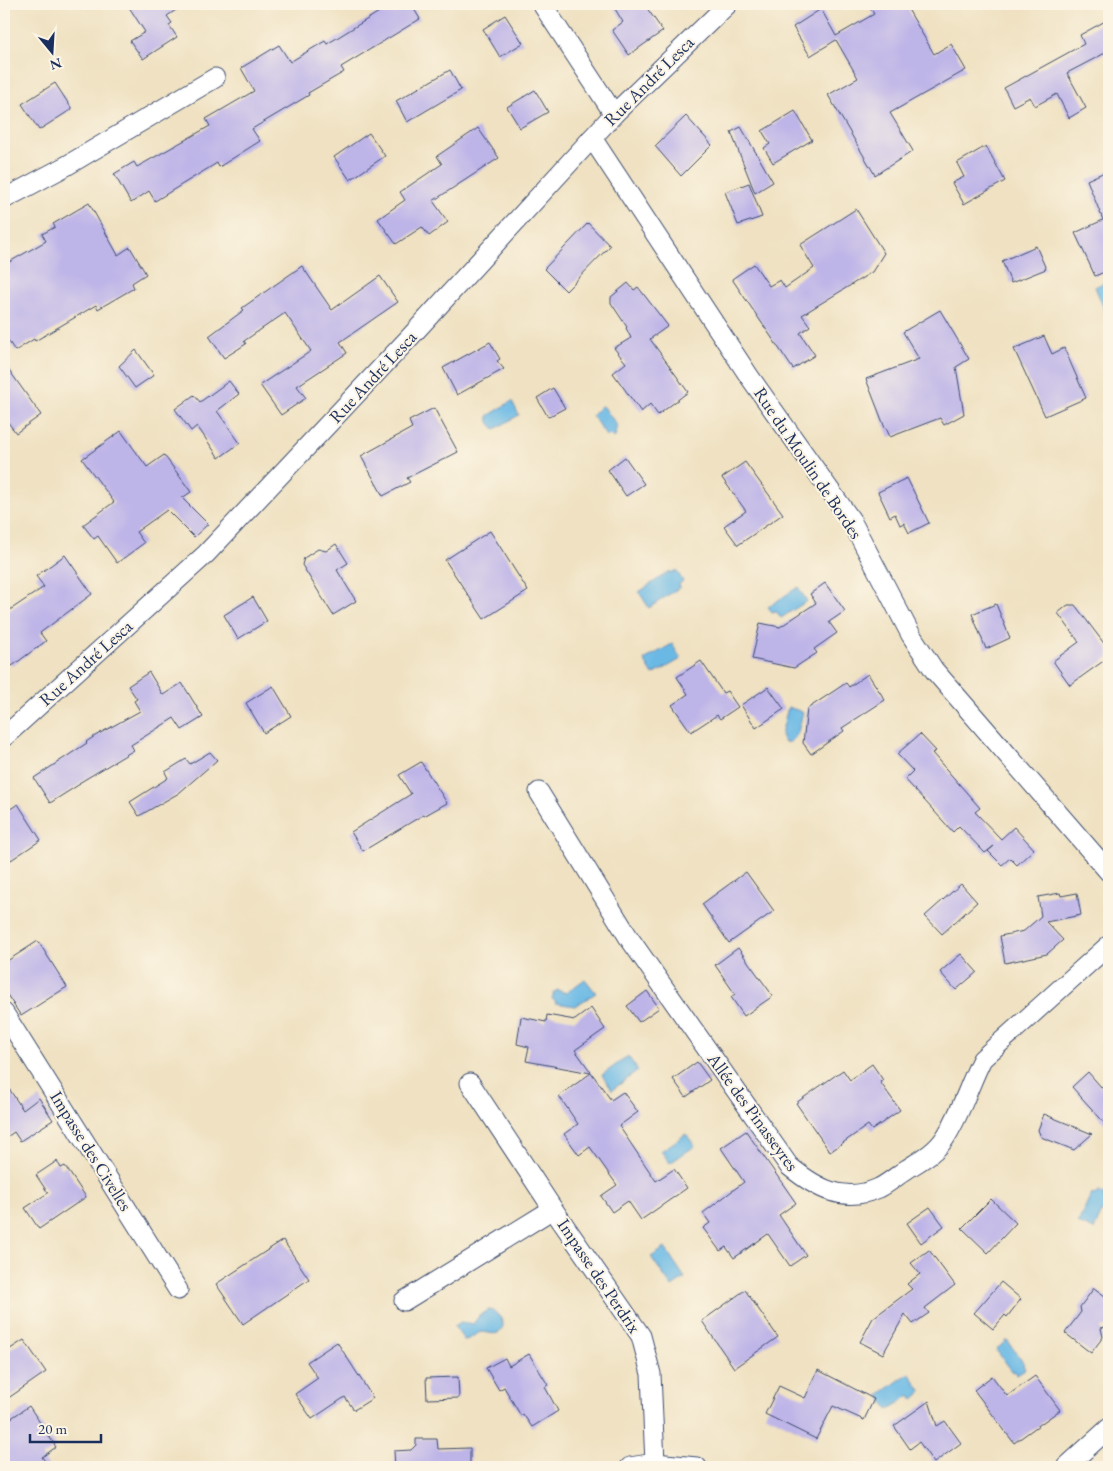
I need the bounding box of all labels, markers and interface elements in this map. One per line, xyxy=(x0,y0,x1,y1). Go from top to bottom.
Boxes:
north arrow xyxy=(28,28,78,78)
street label: Rue André Lesca xyxy=(599,30,699,131)
text: N xyxy=(47,54,64,75)
street label: Rue André Lesca xyxy=(324,325,422,428)
street label: Rue du Moulin de Bordes xyxy=(749,382,868,543)
street label: Rue André Lesca xyxy=(34,614,138,711)
street label: Allée des Pinasseyres xyxy=(702,1047,804,1175)
street label: Impasse des Civelles xyxy=(45,1086,138,1215)
street label: Impasse des Perdrix xyxy=(553,1214,646,1338)
scale bar xyxy=(30,1411,101,1443)
text: 20 m xyxy=(38,1419,67,1438)

